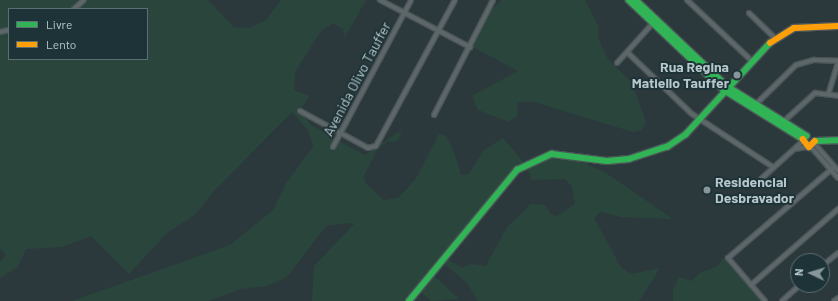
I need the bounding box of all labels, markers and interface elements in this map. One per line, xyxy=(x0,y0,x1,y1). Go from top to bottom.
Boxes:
legend xyxy=(8,8,148,60)
text: Livre xyxy=(46,17,72,31)
street label: Avenida Olivo Tauffer xyxy=(320,19,394,139)
text: Lento xyxy=(46,37,76,51)
place label: Rua Regina Matiello Tauffer xyxy=(632,59,729,92)
marker: Rua Regina Matiello Tauffer xyxy=(732,70,742,80)
place label: Residencial Desbravador xyxy=(715,174,794,206)
marker: Residencial Desbravador xyxy=(702,185,712,195)
north arrow xyxy=(790,253,830,293)
text: N xyxy=(792,268,805,276)

